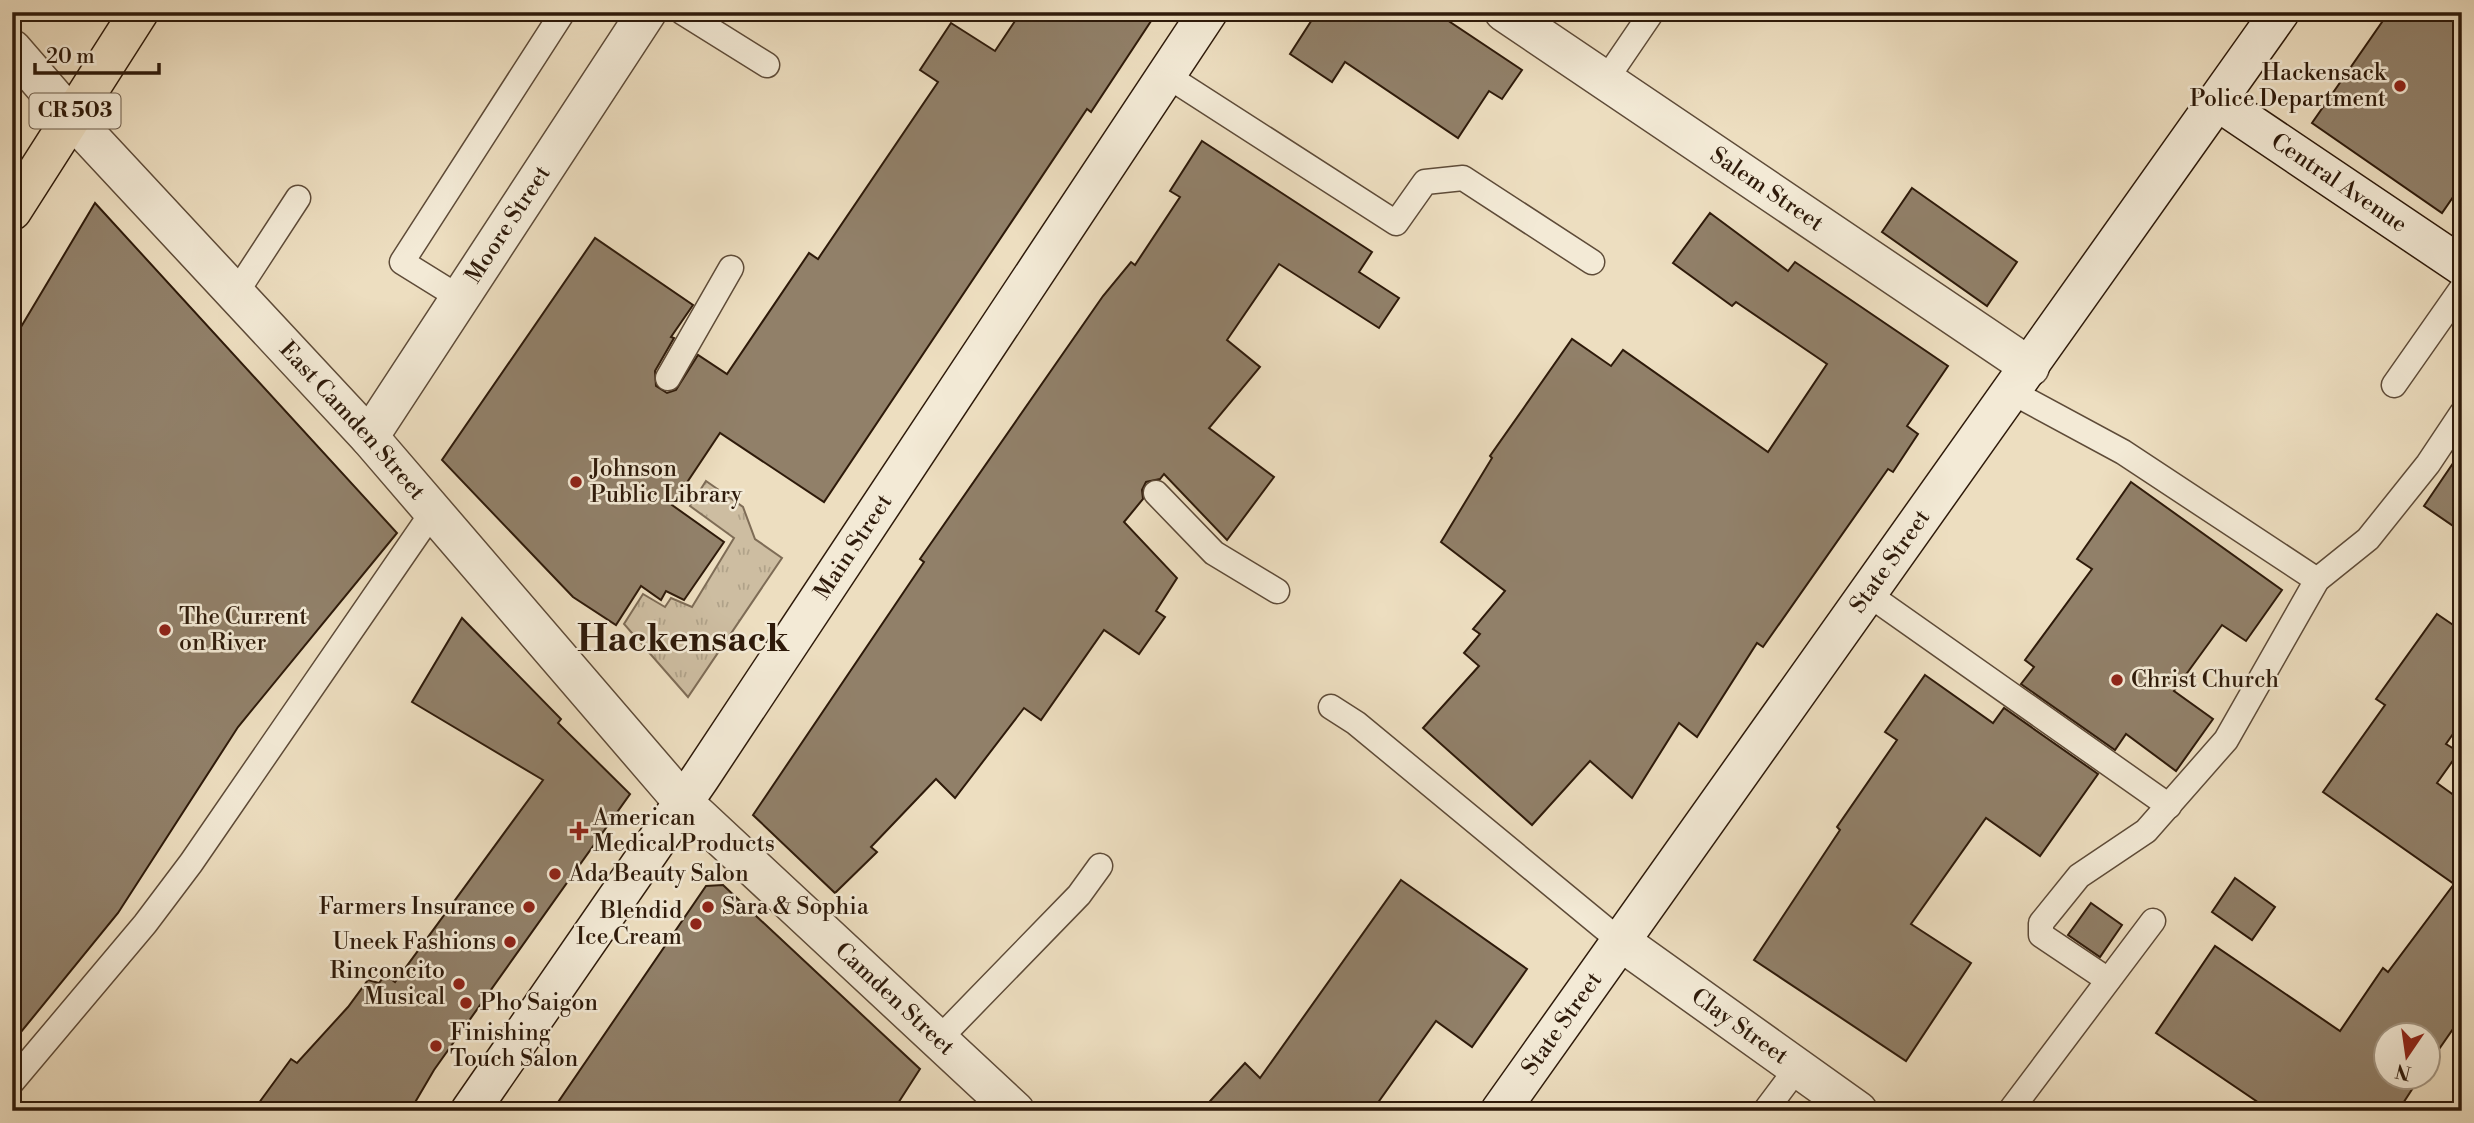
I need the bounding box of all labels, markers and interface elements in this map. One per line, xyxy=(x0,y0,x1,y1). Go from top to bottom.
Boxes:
scale bar xyxy=(35,32,159,76)
text: 20 m xyxy=(46,44,95,70)
place label: Hackensack Police Department xyxy=(2190,59,2387,113)
marker: Hackensack Police Department xyxy=(2392,78,2408,94)
road number: CR 503 xyxy=(29,94,120,128)
street label: Central Avenue xyxy=(2265,127,2412,239)
street label: Salem Street xyxy=(1705,141,1829,238)
street label: Moore Street xyxy=(459,160,557,289)
street label: East Camden Street xyxy=(273,336,431,506)
place label: Johnson Public Library xyxy=(589,455,743,509)
marker: Johnson Public Library xyxy=(568,474,584,490)
street label: Main Street xyxy=(808,489,898,605)
street label: State Street xyxy=(1844,504,1936,618)
place label: The Current on River xyxy=(179,603,307,657)
district label: Hackensack xyxy=(577,617,790,663)
marker: The Current on River xyxy=(157,622,173,638)
place label: Christ Church xyxy=(2131,666,2279,694)
marker: Christ Church xyxy=(2109,672,2125,688)
place label: American Medical Products xyxy=(592,804,775,858)
marker: American Medical Products xyxy=(571,823,587,839)
place label: Ada Beauty Salon xyxy=(568,860,749,888)
marker: Ada Beauty Salon xyxy=(547,866,563,882)
place label: Farmers Insurance xyxy=(319,893,515,921)
place label: Sara & Sophia xyxy=(722,893,869,921)
place label: Blendid Ice Cream xyxy=(576,897,682,951)
marker: Farmers Insurance xyxy=(521,899,537,915)
marker: Sara & Sophia xyxy=(700,899,716,915)
marker: Blendid Ice Cream xyxy=(688,916,704,932)
place label: Uneek Fashions xyxy=(333,928,496,956)
marker: Uneek Fashions xyxy=(502,934,518,950)
street label: Camden Street xyxy=(829,937,960,1062)
place label: Rinconcito Musical xyxy=(330,957,445,1011)
street label: State Street xyxy=(1516,967,1608,1081)
marker: Rinconcito Musical xyxy=(451,976,467,992)
street label: Clay Street xyxy=(1686,982,1794,1071)
place label: Pho Saigon xyxy=(480,989,598,1017)
marker: Pho Saigon xyxy=(458,995,474,1011)
place label: Finishing Touch Salon xyxy=(450,1019,579,1073)
north arrow xyxy=(2372,1021,2442,1092)
marker: Finishing Touch Salon xyxy=(428,1038,444,1054)
text: N xyxy=(2393,1058,2413,1085)

